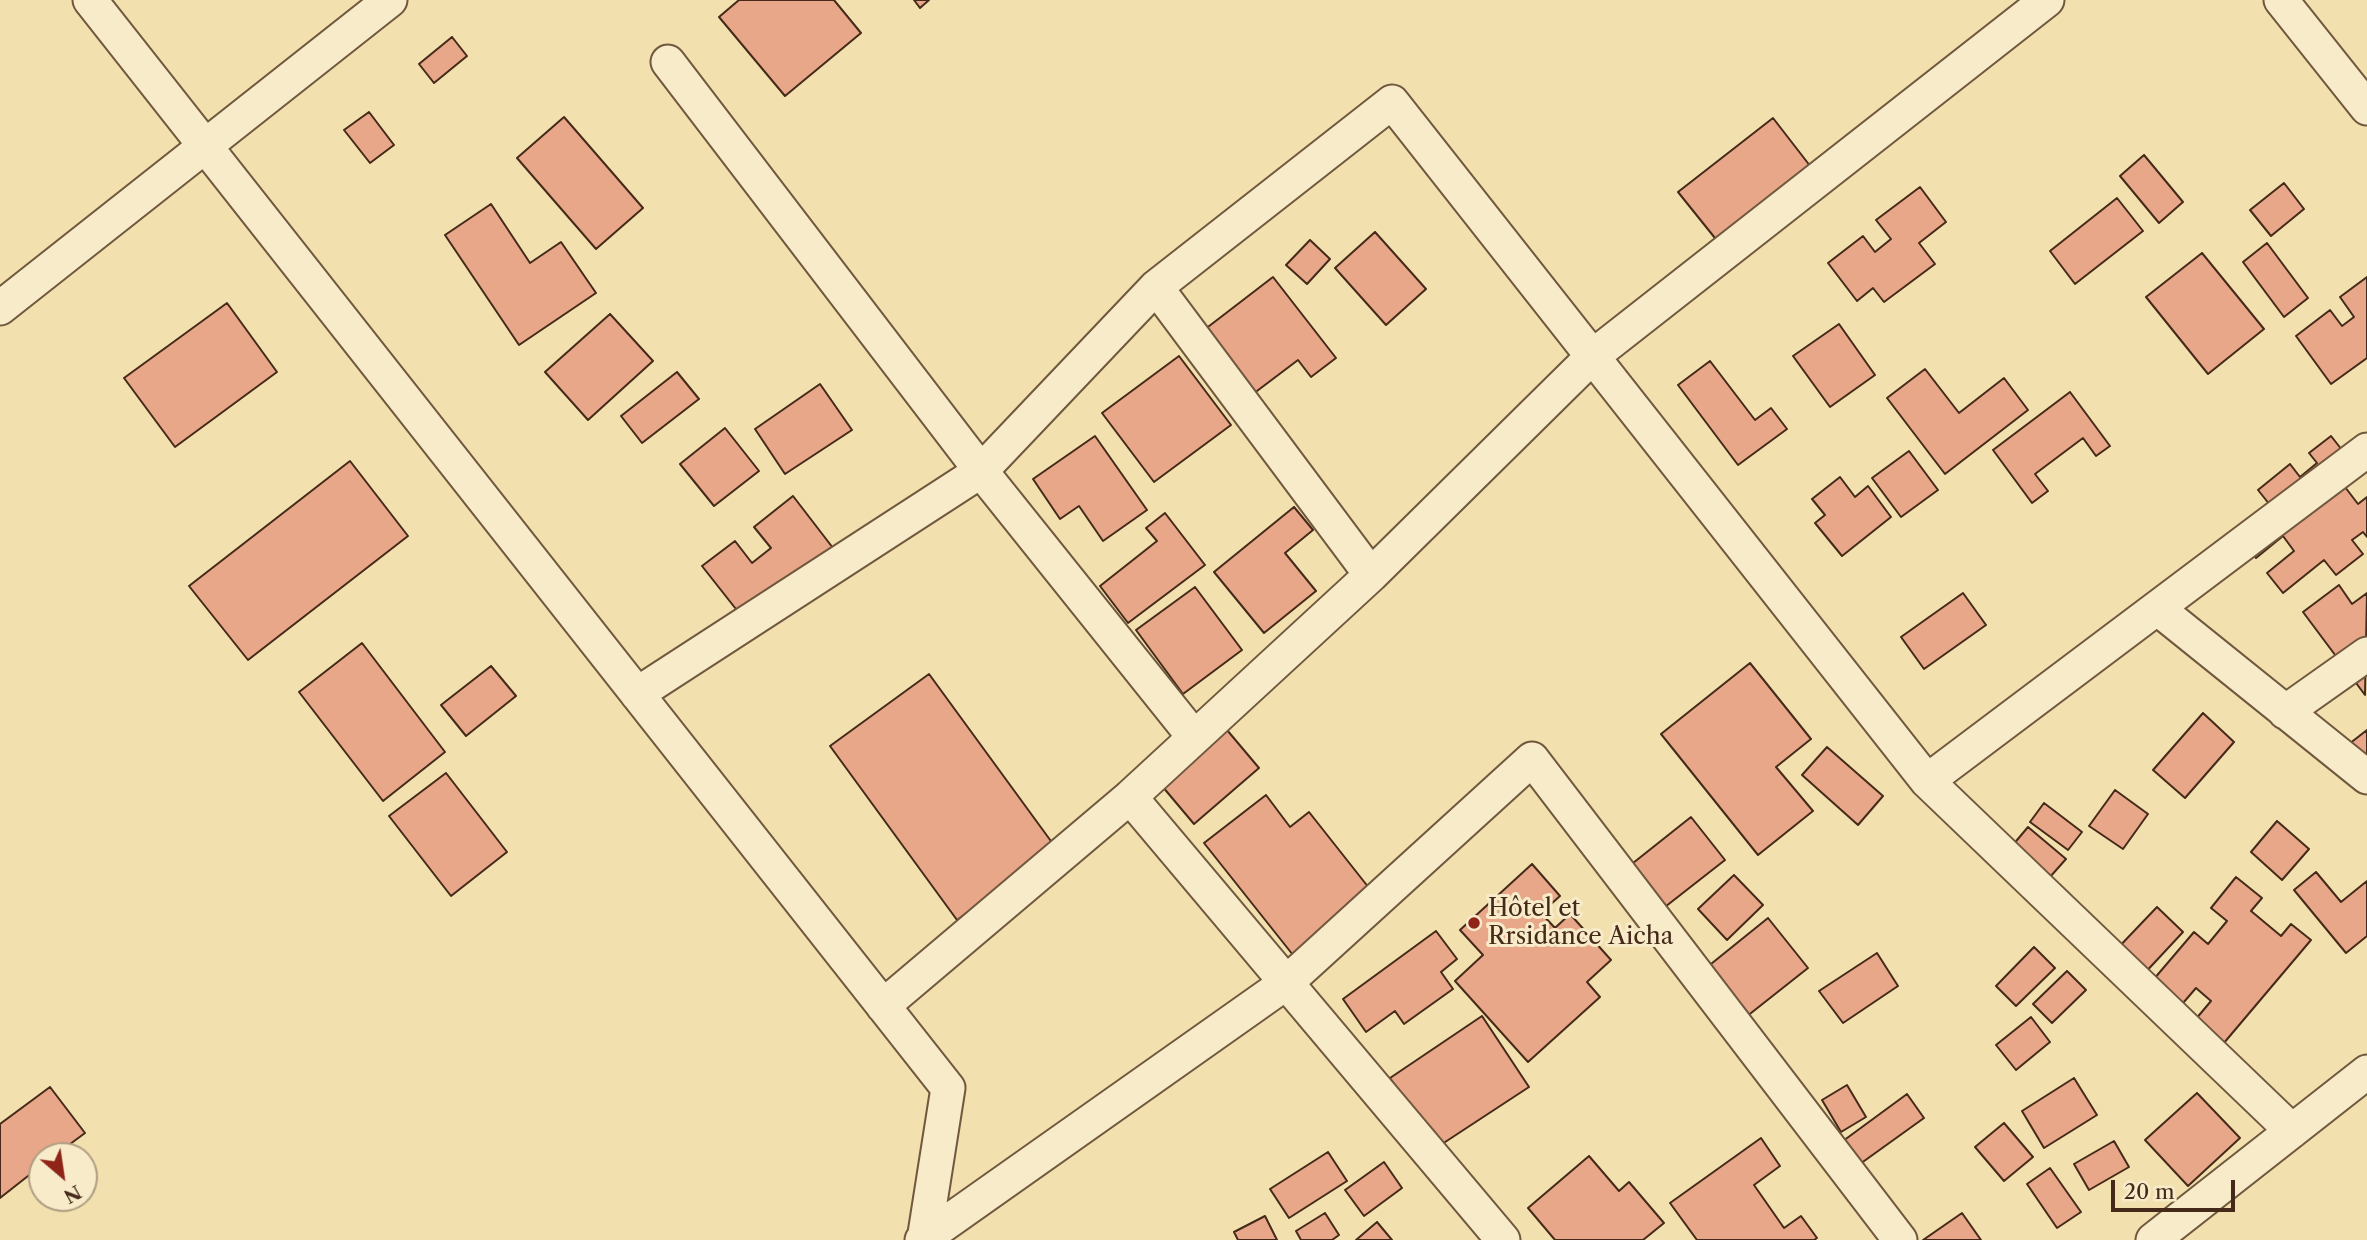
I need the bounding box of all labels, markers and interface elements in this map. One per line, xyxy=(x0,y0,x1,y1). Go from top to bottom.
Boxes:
place label: Hôtel et Rrsidance Aicha xyxy=(1488,895,1674,951)
marker: Hôtel et Rrsidance Aicha xyxy=(1466,915,1482,931)
north arrow xyxy=(28,1142,98,1212)
scale bar xyxy=(2115,1166,2239,1210)
text: 20 m xyxy=(2124,1179,2175,1204)
text: N xyxy=(60,1180,85,1208)

